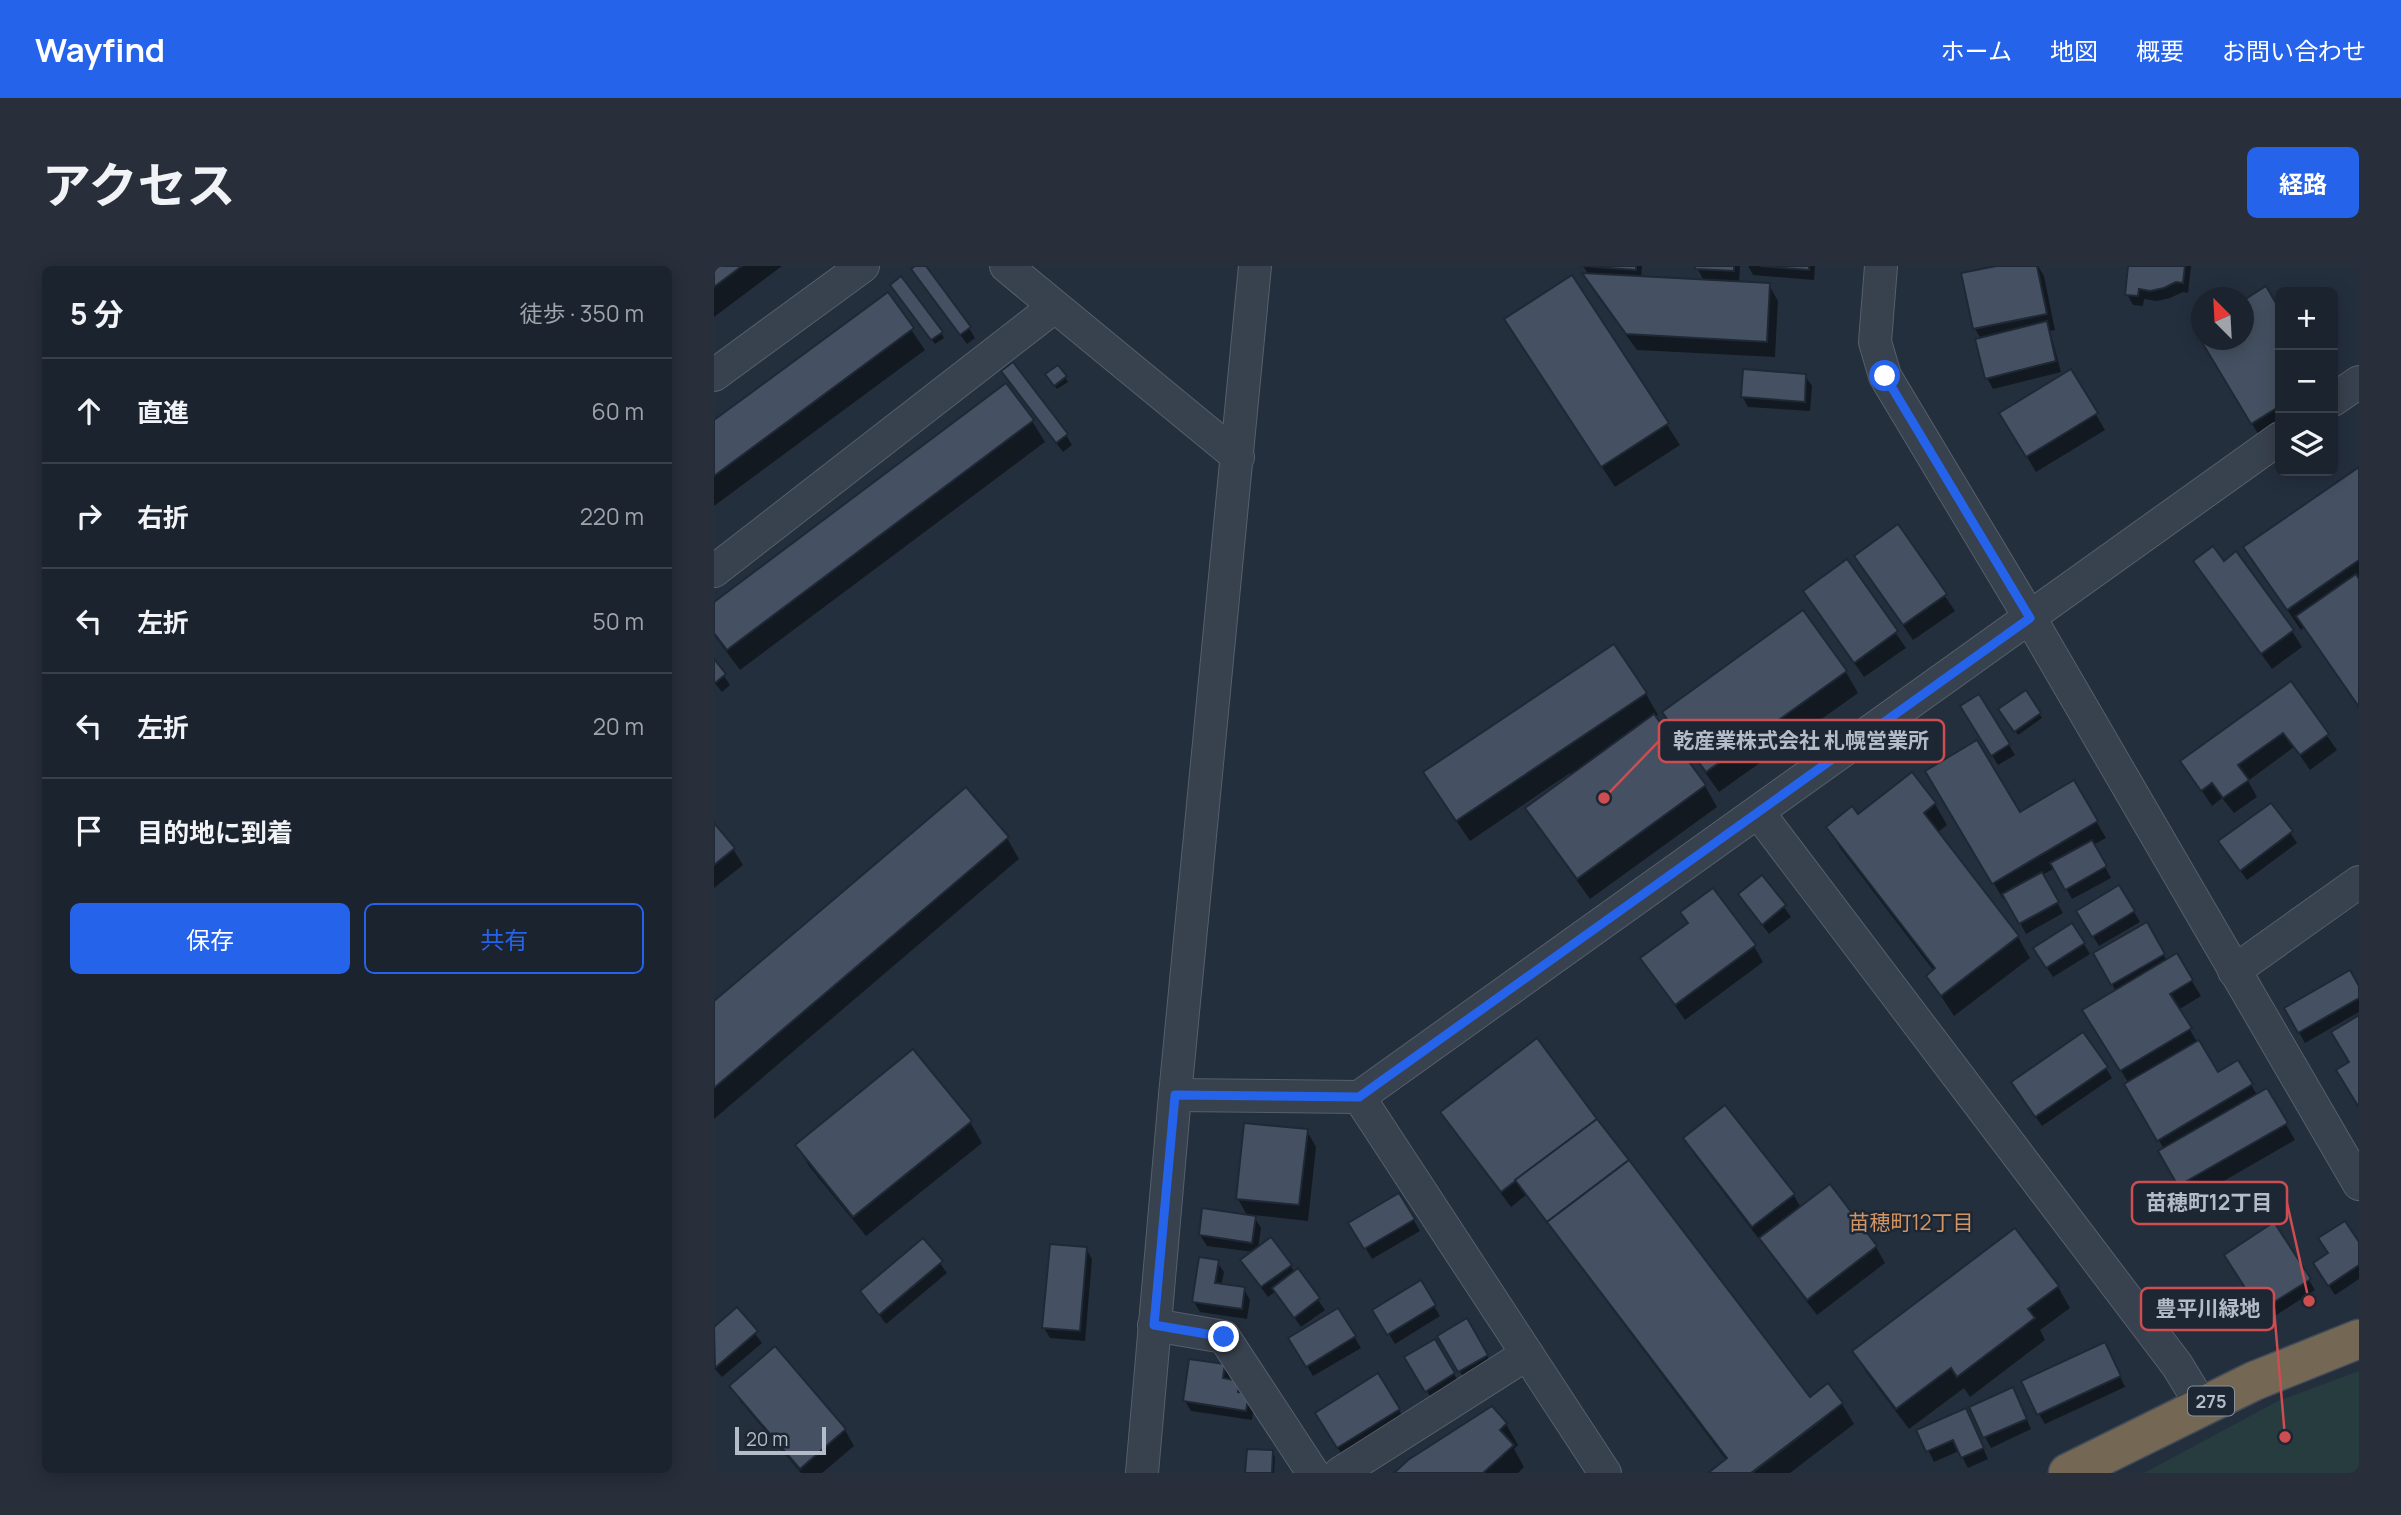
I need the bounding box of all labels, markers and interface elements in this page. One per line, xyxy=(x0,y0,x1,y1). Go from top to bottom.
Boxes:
text: Wayfind xyxy=(35,27,165,72)
text: ホーム xyxy=(1941,34,2012,67)
text: 地図 xyxy=(2050,34,2098,67)
text: 概要 xyxy=(2136,34,2184,67)
text: お問い合わせ xyxy=(2222,34,2366,67)
button: 経路 xyxy=(2247,147,2359,218)
text: アクセス xyxy=(42,151,236,218)
north arrow xyxy=(2191,287,2254,350)
map controls xyxy=(2275,287,2338,476)
button: + xyxy=(2275,287,2338,350)
text: 5 分 xyxy=(70,293,124,334)
text: 徒歩 · 350 m xyxy=(519,297,644,329)
button: − xyxy=(2275,350,2338,413)
route start xyxy=(1869,360,1900,391)
icon: ahead xyxy=(70,392,108,430)
text: 直進 xyxy=(137,394,189,430)
text: 60 m xyxy=(592,395,644,427)
button: layers xyxy=(2275,413,2338,476)
icon: right xyxy=(70,497,108,535)
text: 右折 xyxy=(137,499,189,535)
text: 220 m xyxy=(580,500,644,532)
icon: left xyxy=(70,602,108,640)
text: 左折 xyxy=(137,604,189,640)
text: 50 m xyxy=(593,605,644,637)
icon: left xyxy=(70,707,108,745)
text: 左折 xyxy=(137,709,189,745)
text: 20 m xyxy=(593,710,644,742)
callout: 乾産業株式会社 札幌営業所 xyxy=(1659,720,1944,762)
text: 乾産業株式会社 札幌営業所 xyxy=(1673,726,1929,754)
icon: arrive xyxy=(70,812,108,850)
text: 目的地に到着 xyxy=(137,814,293,850)
button: 保存 xyxy=(70,903,350,974)
button: 共有 xyxy=(364,903,644,974)
callout: 苗穂町12丁目 xyxy=(2132,1182,2287,1224)
text: 苗穂町12丁目 xyxy=(2146,1188,2272,1216)
district label: 苗穂町12丁目 xyxy=(1848,1208,1974,1236)
callout: 豊平川緑地 xyxy=(2141,1288,2274,1330)
text: 豊平川緑地 xyxy=(2156,1294,2261,1322)
route end xyxy=(1208,1321,1239,1352)
road number: 275 xyxy=(2188,1386,2234,1416)
scale bar xyxy=(735,1424,826,1456)
text: 20 m xyxy=(746,1426,788,1452)

